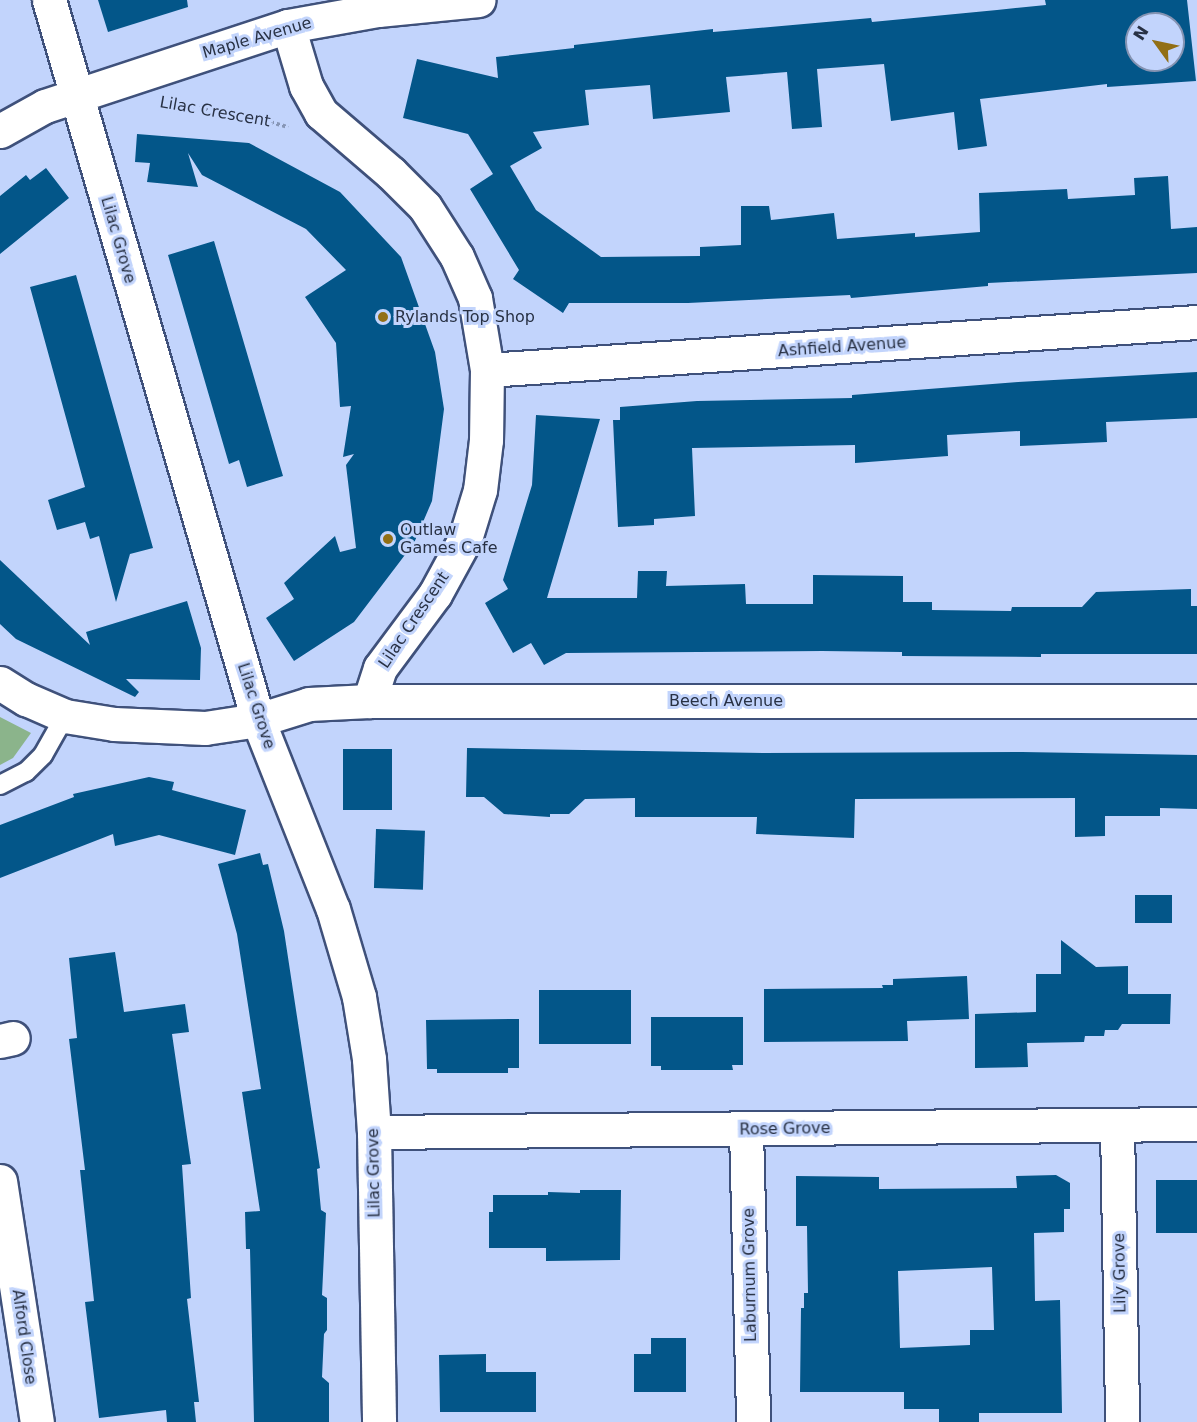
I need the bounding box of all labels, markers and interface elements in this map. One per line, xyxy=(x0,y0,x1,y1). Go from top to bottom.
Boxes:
north arrow xyxy=(1125,12,1185,72)
street label: Maple Avenue xyxy=(200,13,314,63)
text: N xyxy=(1130,22,1153,44)
street label: Lilac Crescent xyxy=(158,93,272,131)
street label: Lilac Grove xyxy=(96,194,140,286)
place label: Rylands Top Shop xyxy=(395,307,535,327)
marker: Rylands Top Shop xyxy=(376,310,390,324)
street label: Ashfield Avenue xyxy=(777,333,907,361)
place label: Outlaw Games Cafe xyxy=(400,520,498,558)
marker: Outlaw Games Cafe xyxy=(381,532,395,546)
street label: Lilac Crescent xyxy=(375,568,453,672)
street label: Lilac Grove xyxy=(233,661,279,751)
street label: Beech Avenue xyxy=(669,691,783,711)
street label: Rose Grove xyxy=(739,1119,831,1139)
street label: Lilac Grove xyxy=(364,1128,384,1218)
street label: Laburnum Grove xyxy=(739,1208,761,1342)
street label: Lily Grove xyxy=(1110,1233,1130,1313)
street label: Alford Close xyxy=(8,1288,40,1386)

